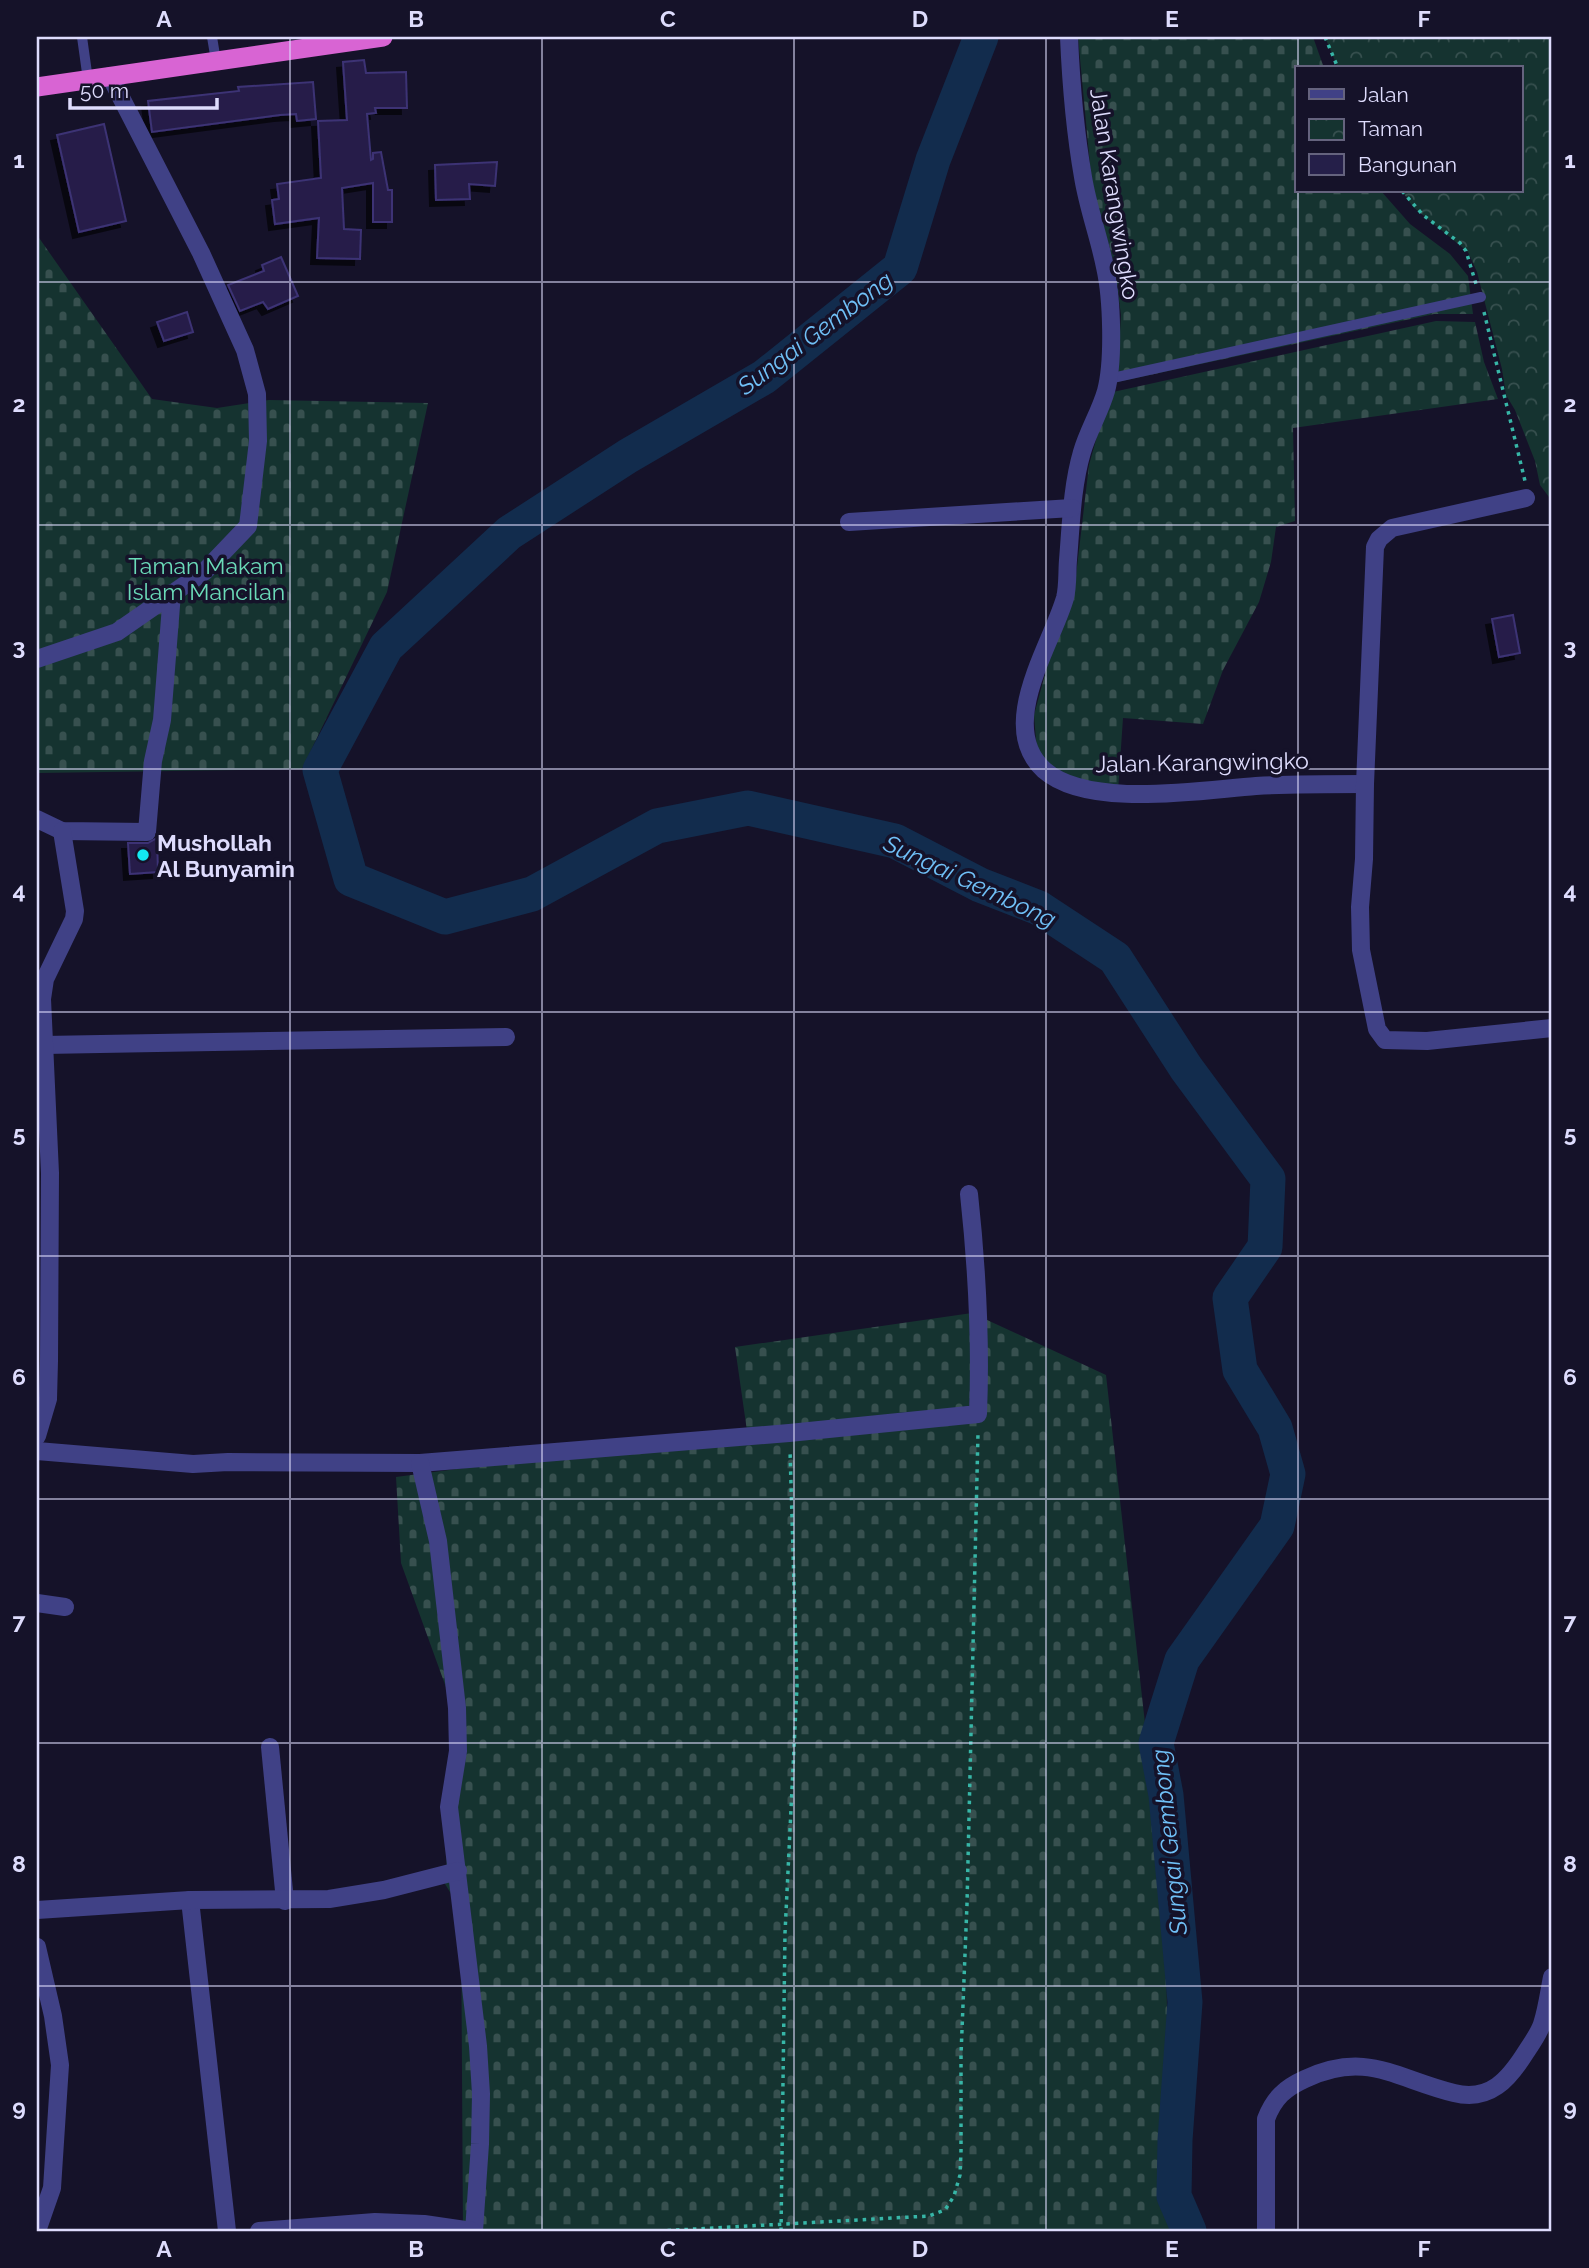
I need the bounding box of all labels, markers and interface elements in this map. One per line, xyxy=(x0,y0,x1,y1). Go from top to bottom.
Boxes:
text: A xyxy=(156,5,172,32)
text: B xyxy=(408,5,424,32)
text: C xyxy=(660,5,676,32)
text: D xyxy=(912,5,928,32)
text: E xyxy=(1165,5,1179,32)
text: F xyxy=(1417,5,1431,32)
scale bar xyxy=(70,66,217,110)
legend xyxy=(1295,66,1522,192)
text: 50 m xyxy=(80,78,129,103)
text: Jalan xyxy=(1358,82,1409,107)
street label: Jalan Karangwingko xyxy=(1085,86,1145,302)
text: Taman xyxy=(1358,116,1423,141)
text: 1 xyxy=(13,146,25,173)
text: 1 xyxy=(1564,146,1576,173)
text: Bangunan xyxy=(1358,152,1457,177)
water label: Sungai Gembong xyxy=(731,265,898,401)
text: 2 xyxy=(13,390,25,417)
text: 2 xyxy=(1564,390,1576,417)
park label: Taman Makam Islam Mancilan xyxy=(127,552,285,605)
text: 3 xyxy=(13,633,25,660)
text: 3 xyxy=(1564,633,1576,660)
street label: Jalan Karangwingko xyxy=(1095,747,1309,777)
water label: Sungai Gembong xyxy=(878,828,1061,934)
place label: Mushollah Al Bunyamin xyxy=(157,829,295,882)
marker: Mushollah Al Bunyamin xyxy=(135,847,151,863)
text: 4 xyxy=(12,877,26,904)
text: 4 xyxy=(1563,877,1577,904)
text: 5 xyxy=(13,1120,26,1147)
text: 5 xyxy=(1564,1120,1577,1147)
text: 6 xyxy=(12,1363,26,1390)
text: 6 xyxy=(1563,1363,1577,1390)
text: 7 xyxy=(13,1607,26,1634)
text: 7 xyxy=(1564,1607,1577,1634)
water label: Sungai Gembong xyxy=(1145,1748,1193,1937)
text: 8 xyxy=(12,1850,26,1877)
text: 8 xyxy=(1563,1850,1577,1877)
text: 9 xyxy=(12,2094,26,2121)
text: 9 xyxy=(1563,2094,1577,2121)
text: A xyxy=(156,2235,172,2262)
text: B xyxy=(408,2235,424,2262)
text: C xyxy=(660,2235,676,2262)
text: D xyxy=(912,2235,928,2262)
text: E xyxy=(1165,2235,1179,2262)
text: F xyxy=(1417,2235,1431,2262)

